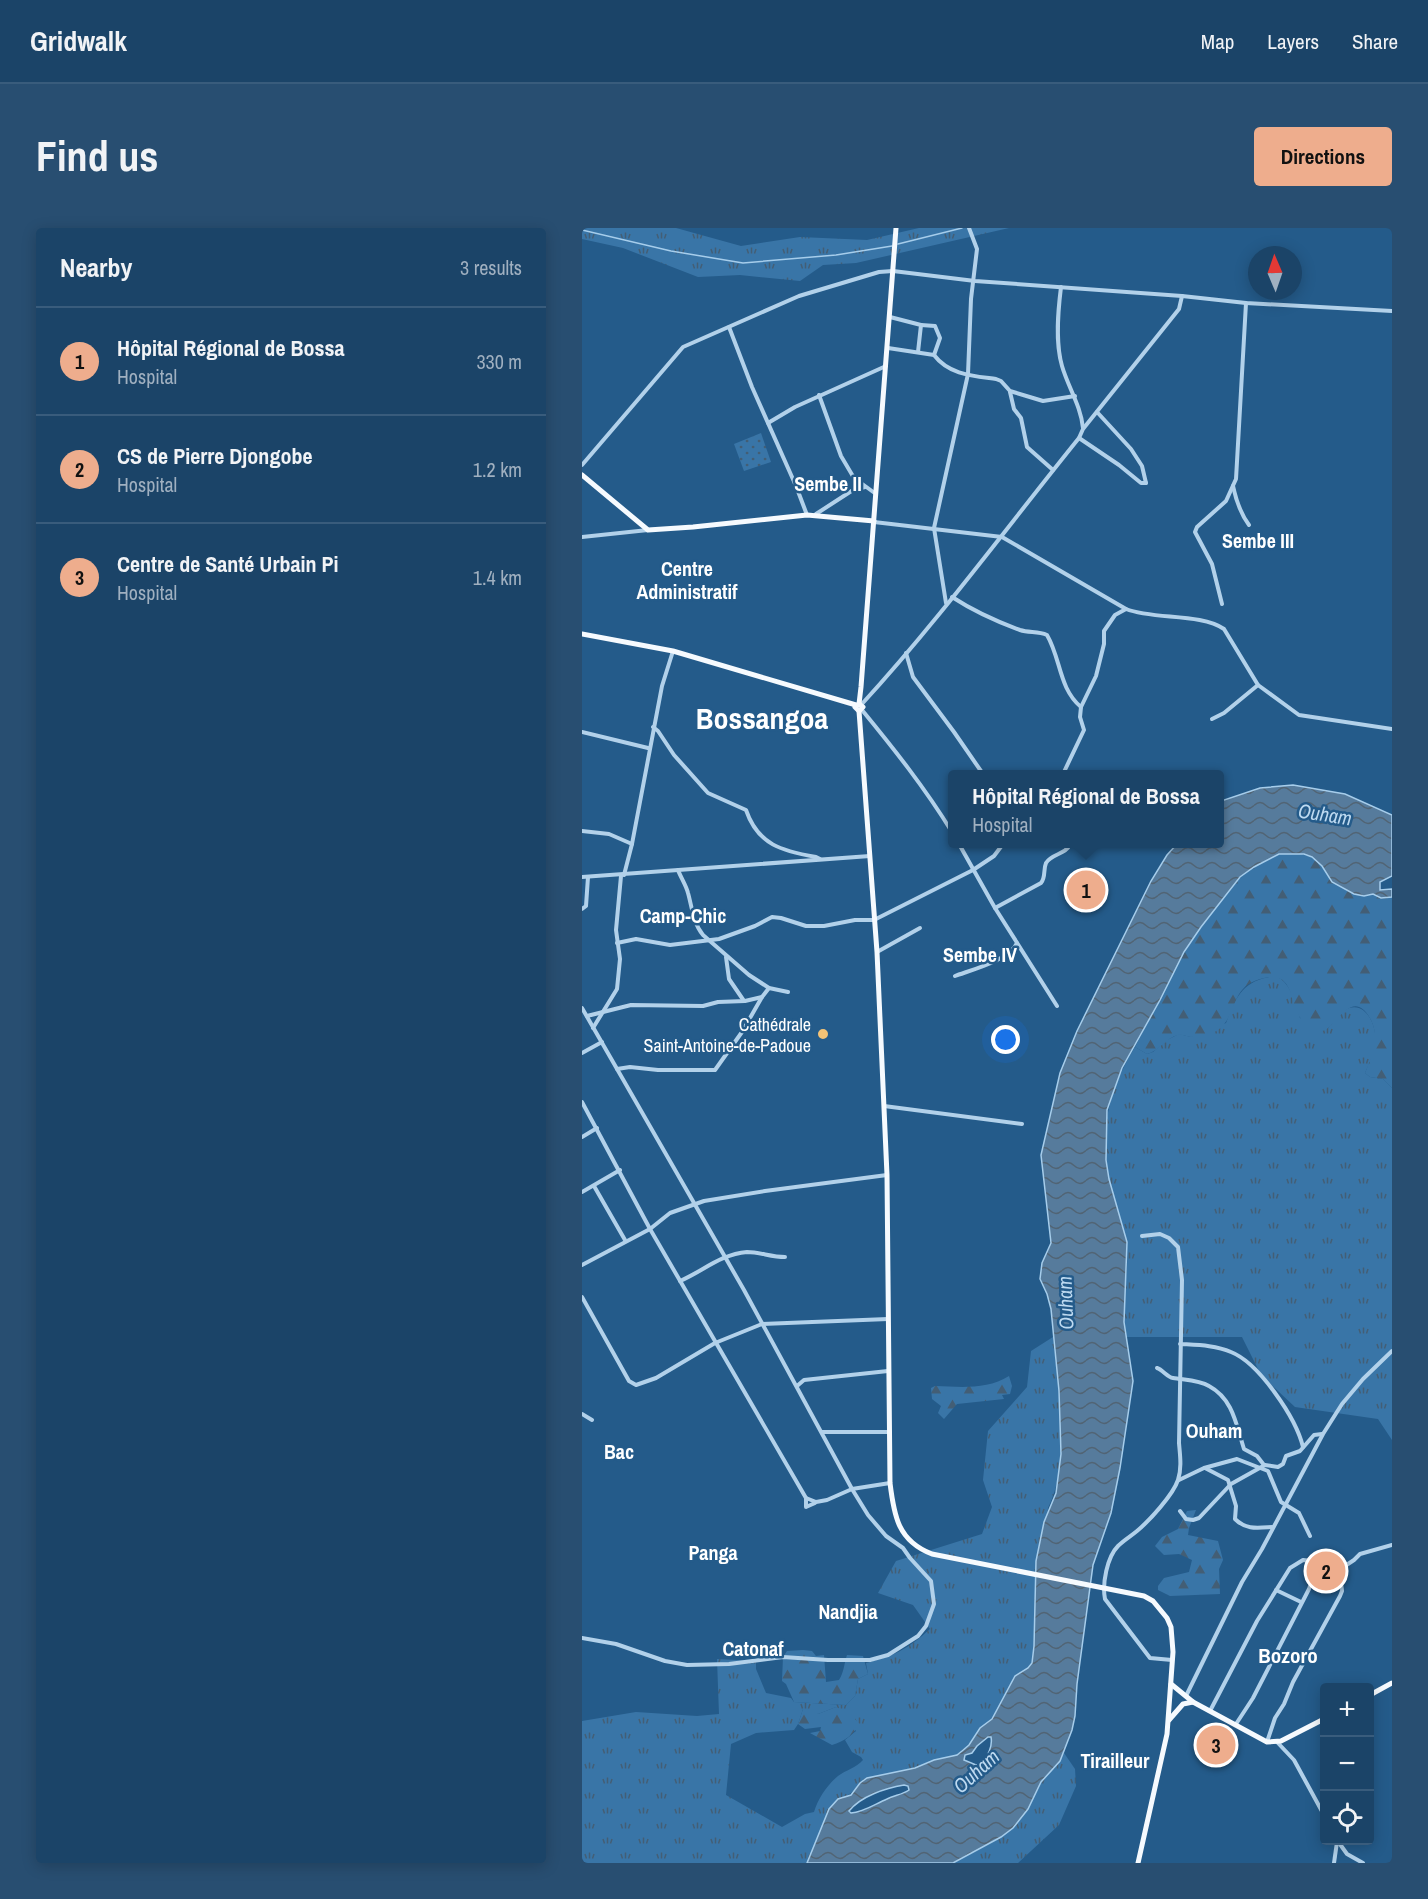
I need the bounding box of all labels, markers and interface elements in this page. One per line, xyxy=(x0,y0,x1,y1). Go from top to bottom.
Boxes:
text: Gridwalk xyxy=(30,22,127,60)
text: Map xyxy=(1201,27,1234,56)
text: Layers xyxy=(1267,27,1319,56)
text: Share xyxy=(1352,27,1398,56)
button: Directions xyxy=(1254,127,1392,186)
text: Find us xyxy=(36,128,158,184)
north arrow xyxy=(1248,246,1302,300)
text: Nearby xyxy=(60,250,132,285)
text: 3 results xyxy=(460,254,522,281)
text: Hôpital Régional de Bossa xyxy=(117,333,345,363)
text: 1 xyxy=(75,348,84,375)
text: 330 m xyxy=(476,348,522,375)
text: Hospital xyxy=(117,363,177,390)
text: CS de Pierre Djongobe xyxy=(117,441,313,471)
text: 2 xyxy=(75,456,84,483)
text: 1.2 km xyxy=(473,456,522,483)
district label: Sembe II xyxy=(794,470,862,497)
text: Hospital xyxy=(117,471,177,498)
district label: Sembe III xyxy=(1222,527,1294,554)
text: Centre de Santé Urbain Pi xyxy=(117,549,339,579)
district label: Centre Administratif xyxy=(636,555,738,605)
text: 3 xyxy=(75,564,84,591)
text: 1.4 km xyxy=(473,564,522,591)
text: Hospital xyxy=(117,579,177,606)
district label: Bossangoa xyxy=(696,698,829,738)
popup xyxy=(948,770,1224,848)
text: Hôpital Régional de Bossa xyxy=(972,781,1200,811)
water label: Ouham xyxy=(1296,796,1354,832)
text: Hospital xyxy=(972,811,1032,838)
pin: 1 xyxy=(1066,868,1106,912)
district label: Camp-Chic xyxy=(640,902,726,929)
district label: Sembe IV xyxy=(943,941,1017,968)
place label: Cathédrale Saint-Antoine-de-Padoue xyxy=(644,1012,811,1058)
your location xyxy=(991,1025,1020,1054)
marker: Cathédrale Saint-Antoine-de-Padoue xyxy=(816,1027,830,1041)
water label: Ouham xyxy=(1051,1276,1079,1330)
district label: Ouham xyxy=(1186,1417,1242,1444)
district label: Bac xyxy=(604,1438,634,1465)
district label: Panga xyxy=(688,1539,738,1566)
pin: 2 xyxy=(1306,1548,1346,1594)
district label: Nandjia xyxy=(818,1598,878,1625)
district label: Catonaf xyxy=(722,1635,784,1662)
district label: Bozoro xyxy=(1258,1641,1318,1670)
map controls xyxy=(1320,1683,1374,1845)
button: + xyxy=(1320,1683,1374,1737)
pin: 3 xyxy=(1196,1722,1236,1768)
button: − xyxy=(1320,1737,1374,1791)
water label: Ouham xyxy=(947,1743,1005,1799)
district label: Tirailleur xyxy=(1081,1747,1150,1774)
button: locate xyxy=(1320,1791,1374,1845)

